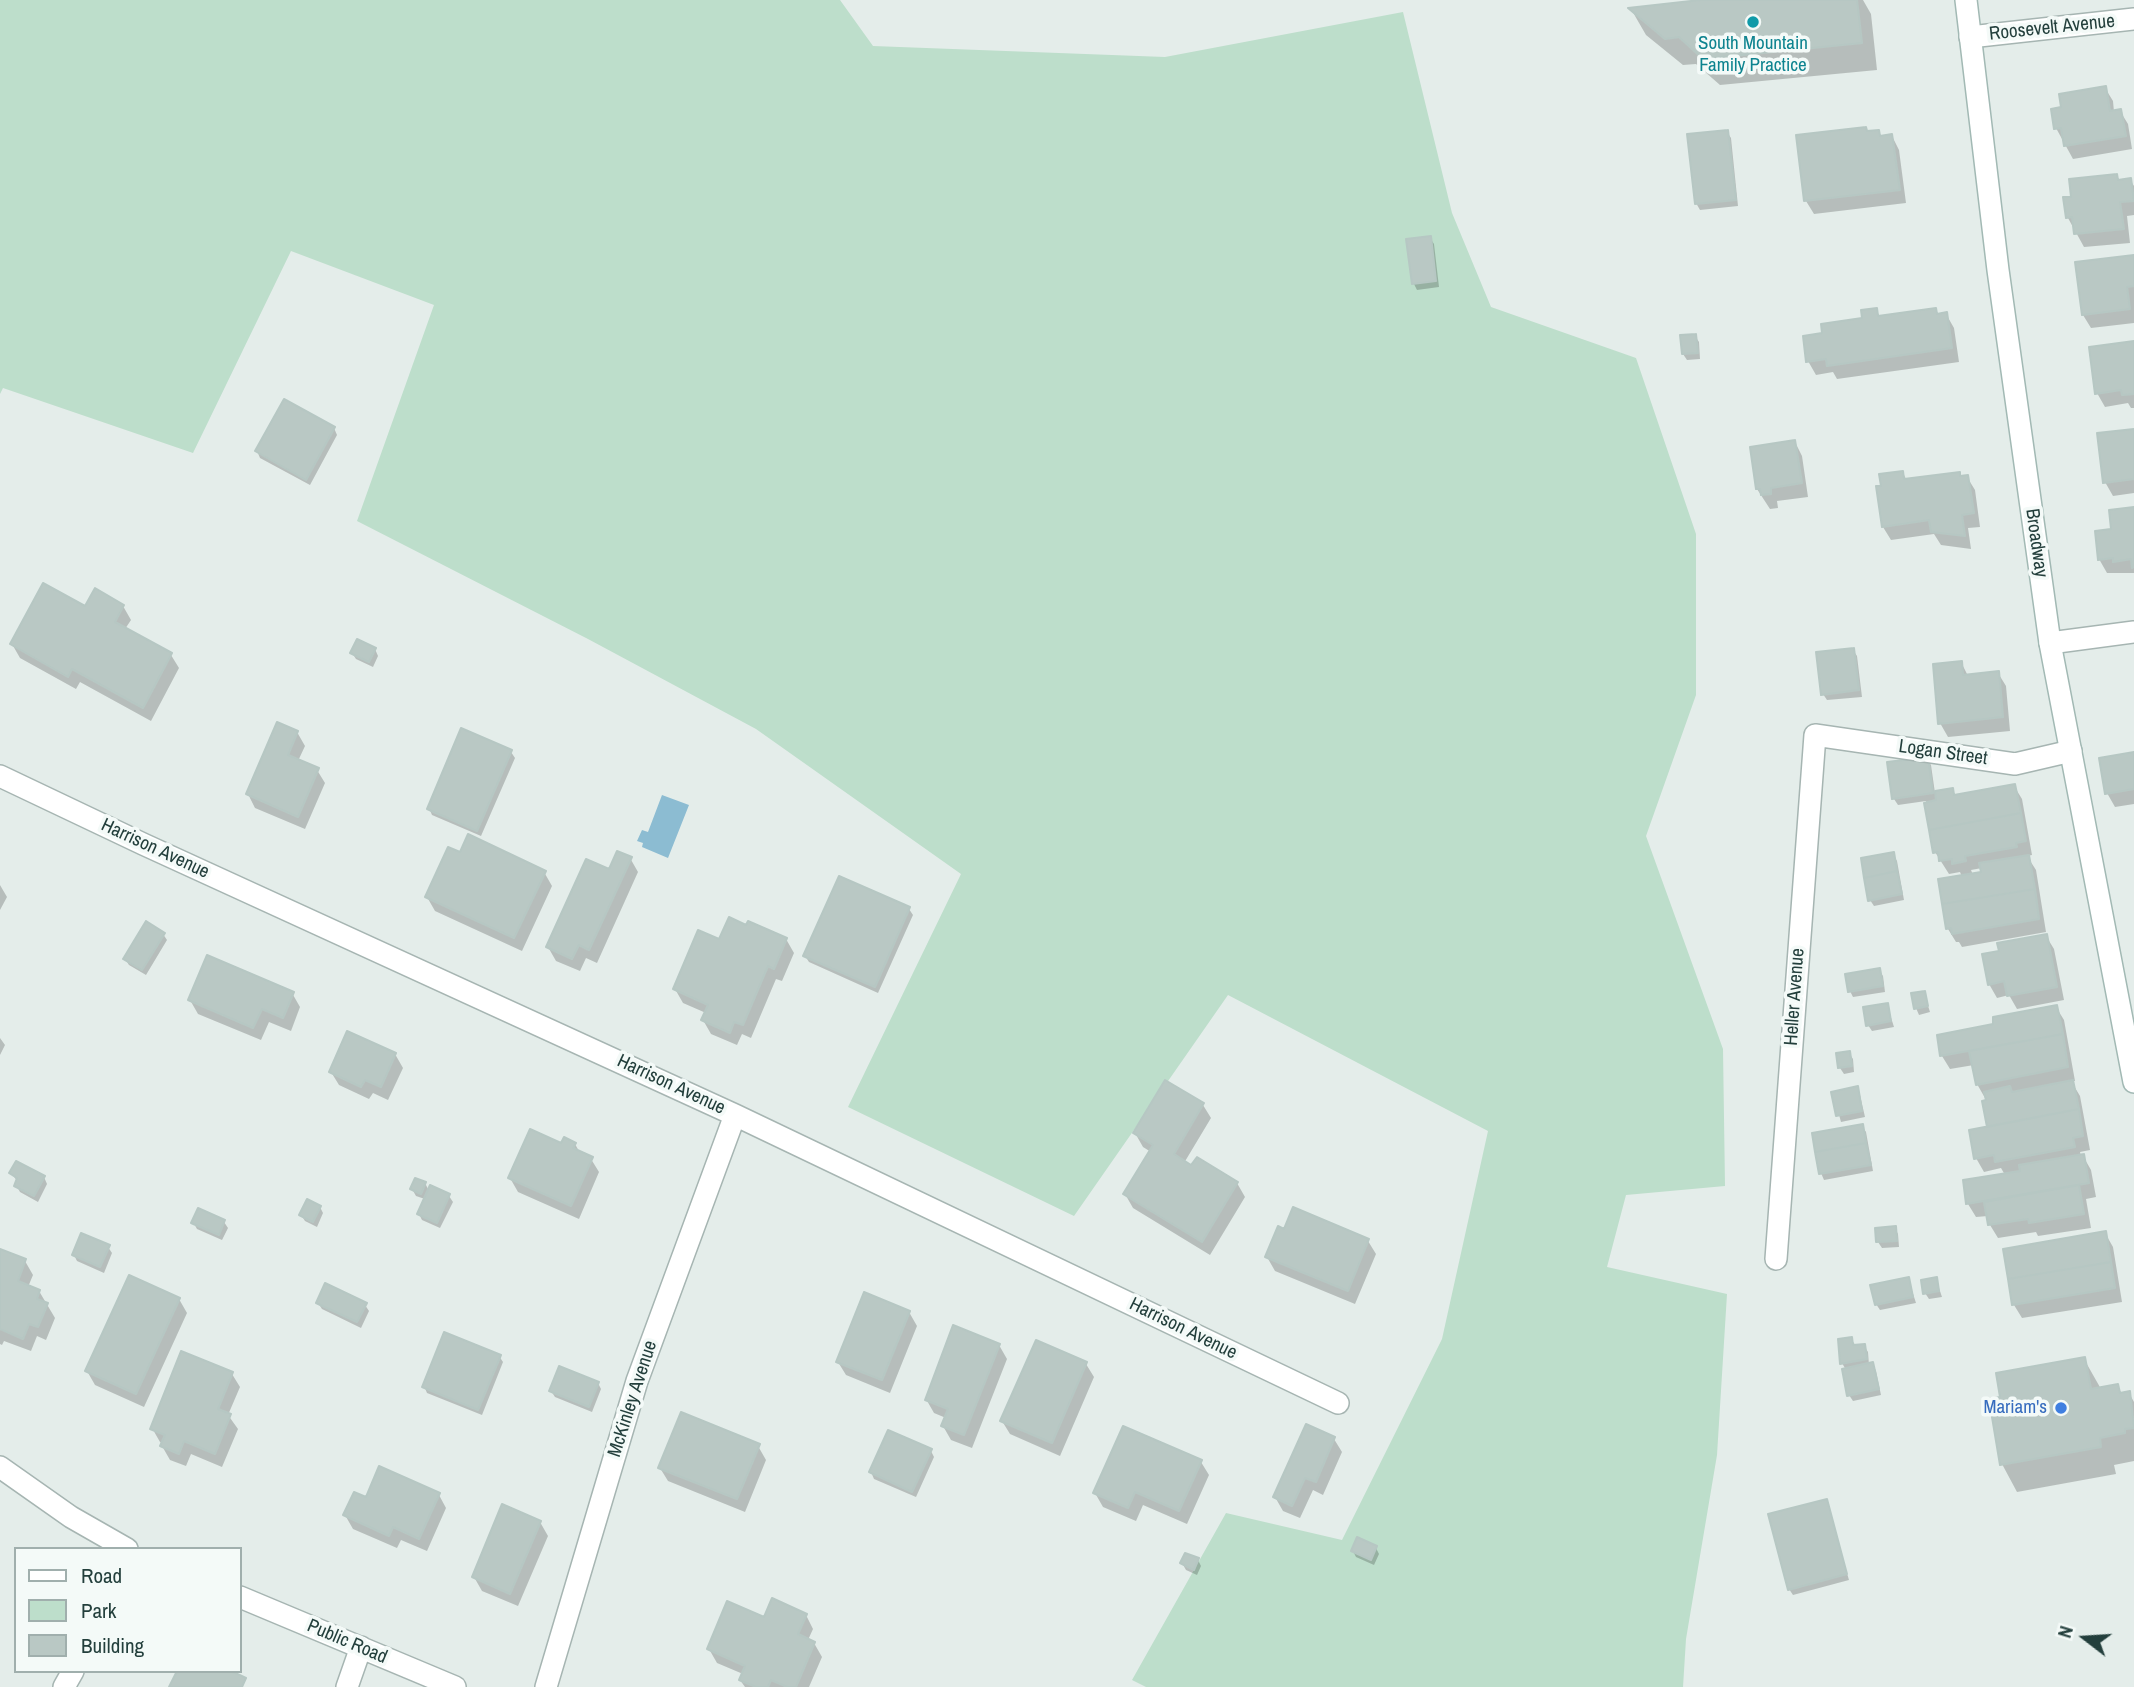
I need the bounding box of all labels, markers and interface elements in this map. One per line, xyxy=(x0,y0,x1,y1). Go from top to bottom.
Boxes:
street label: Roosevelt Avenue xyxy=(1988,10,2116,46)
marker: South Mountain Family Practice xyxy=(1745,14,1761,30)
place label: South Mountain Family Practice xyxy=(1698,33,1808,77)
street label: Broadway xyxy=(2020,507,2052,579)
street label: Logan Street xyxy=(1897,736,1989,770)
street label: Harrison Avenue xyxy=(97,814,213,884)
street label: Heller Avenue xyxy=(1780,948,1810,1046)
street label: Harrison Avenue xyxy=(613,1050,729,1120)
street label: Harrison Avenue xyxy=(1126,1293,1240,1365)
street label: McKinley Avenue xyxy=(603,1338,663,1460)
place label: Mariam's xyxy=(1983,1397,2047,1419)
marker: Mariam's xyxy=(2053,1400,2069,1416)
legend xyxy=(14,1547,242,1673)
text: Road xyxy=(81,1561,122,1590)
text: Park xyxy=(81,1596,116,1625)
north arrow xyxy=(2050,1603,2120,1673)
street label: Public Road xyxy=(303,1615,391,1669)
text: N xyxy=(2051,1623,2079,1641)
text: Building xyxy=(81,1631,144,1660)

